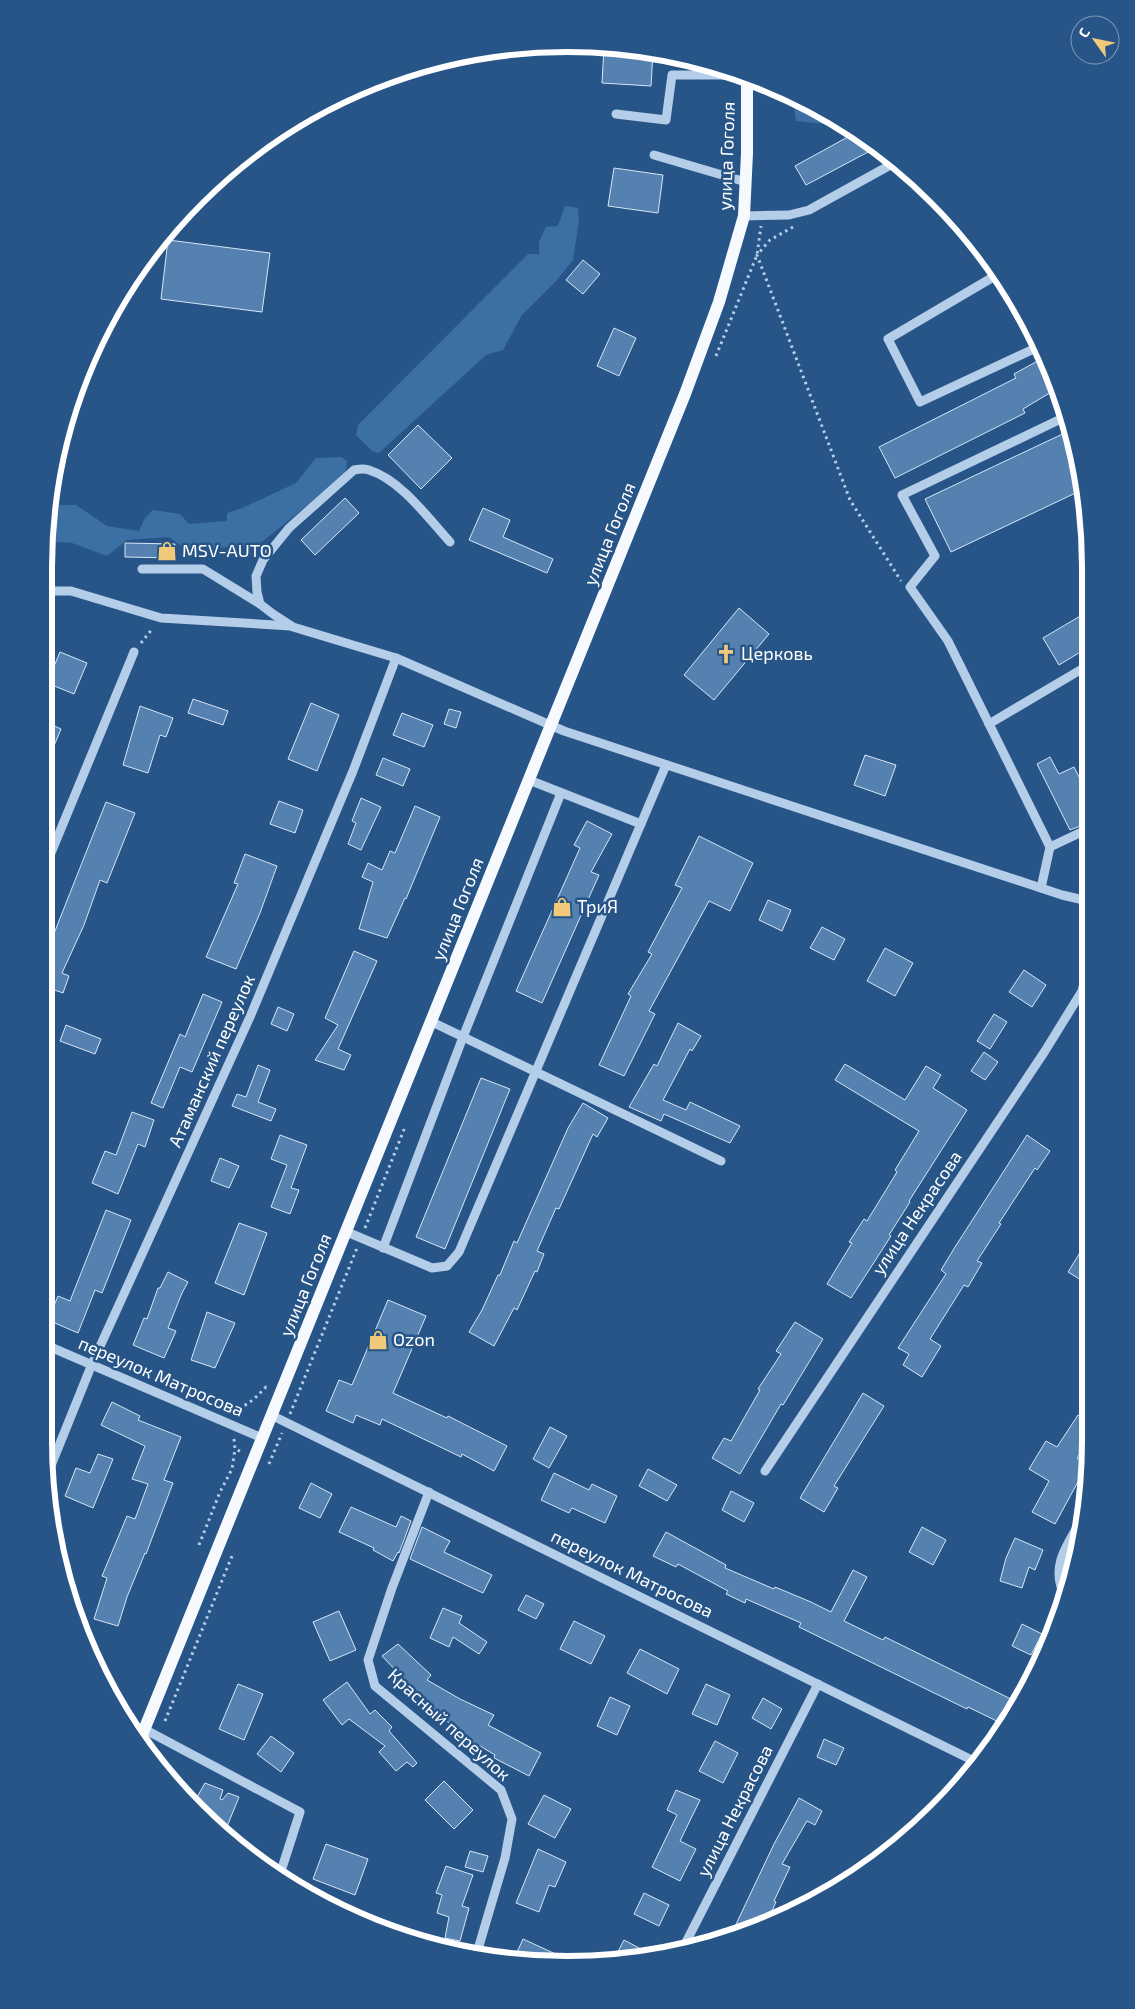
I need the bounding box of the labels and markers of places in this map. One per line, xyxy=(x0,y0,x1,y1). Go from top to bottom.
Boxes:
place label: MSV-AUTO xyxy=(182,539,272,561)
shop icon: MSV-AUTO xyxy=(156,540,178,562)
place label: Церковь xyxy=(741,642,813,664)
church icon: Церковь xyxy=(715,643,737,665)
place label: ТриЯ xyxy=(577,895,618,917)
shop icon: ТриЯ xyxy=(551,896,573,918)
place label: Ozon xyxy=(393,1328,435,1350)
shop icon: Ozon xyxy=(367,1329,389,1351)

